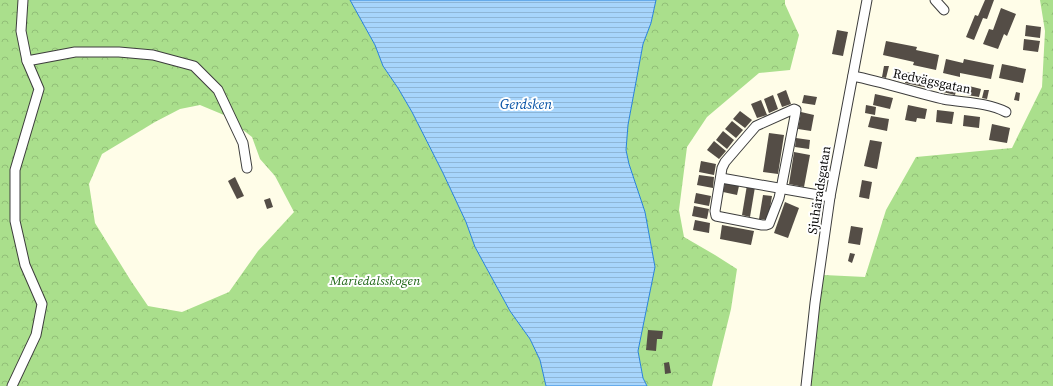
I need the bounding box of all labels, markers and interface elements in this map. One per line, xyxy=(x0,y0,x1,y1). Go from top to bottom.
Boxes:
street label: Redvägsgatan xyxy=(892,64,973,98)
water label: Gerdsken xyxy=(500,94,552,114)
street label: Sjuhäradsgatan xyxy=(804,145,834,235)
park label: Mariedalsskogen xyxy=(329,272,421,289)

